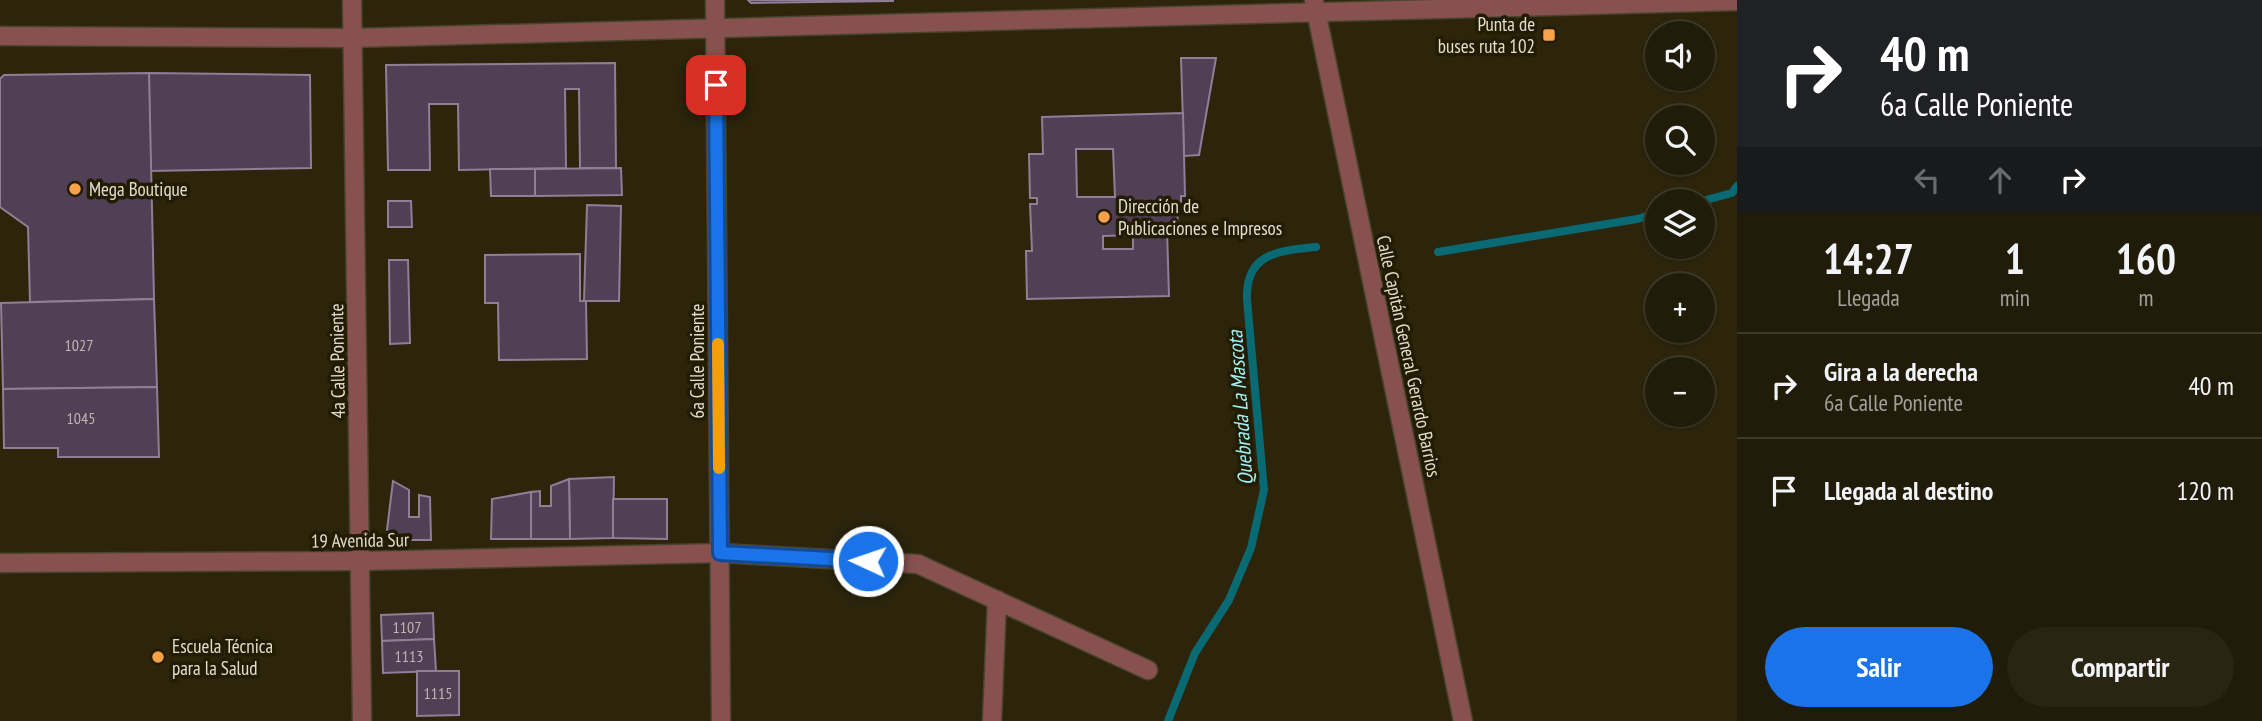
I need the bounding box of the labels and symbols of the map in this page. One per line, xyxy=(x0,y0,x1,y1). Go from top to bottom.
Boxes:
place label: Punta de buses ruta 102 xyxy=(1438,12,1535,58)
marker: Punta de buses ruta 102 xyxy=(1541,27,1557,43)
pin xyxy=(686,55,746,115)
place label: Mega Boutique xyxy=(89,177,188,201)
marker: Mega Boutique xyxy=(67,181,83,197)
place label: Dirección de Publicaciones e Impresos xyxy=(1118,194,1282,240)
marker: Dirección de Publicaciones e Impresos xyxy=(1096,209,1112,225)
street label: Calle Capitán General Gerardo Barrios xyxy=(1372,233,1446,479)
street label: 4a Calle Poniente xyxy=(324,303,350,419)
street label: 6a Calle Poniente xyxy=(685,303,709,418)
water label: Quebrada La Mascota xyxy=(1221,328,1259,486)
house number: 1027 xyxy=(65,335,93,355)
house number: 1045 xyxy=(67,408,95,428)
position arrow xyxy=(831,524,905,598)
street label: 19 Avenida Sur xyxy=(311,527,410,553)
house number: 1107 xyxy=(393,617,421,637)
place label: Escuela Técnica para la Salud xyxy=(172,634,273,680)
house number: 1113 xyxy=(395,646,423,666)
marker: Escuela Técnica para la Salud xyxy=(150,649,166,665)
house number: 1115 xyxy=(424,683,452,703)

